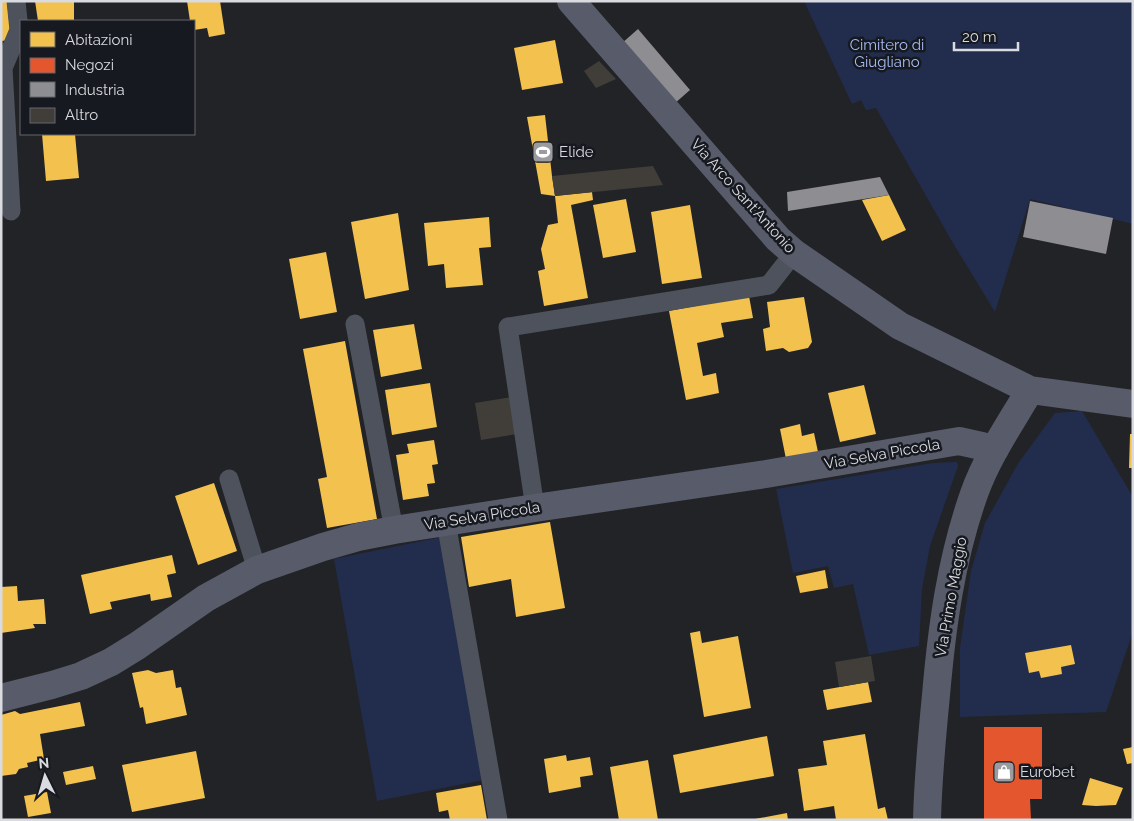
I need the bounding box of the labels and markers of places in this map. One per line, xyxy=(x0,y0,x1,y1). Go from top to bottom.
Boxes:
sports icon: Elide xyxy=(531,140,555,164)
place label: Elide xyxy=(559,143,594,161)
shop icon: Eurobet xyxy=(992,760,1016,784)
place label: Eurobet xyxy=(1020,763,1075,781)

